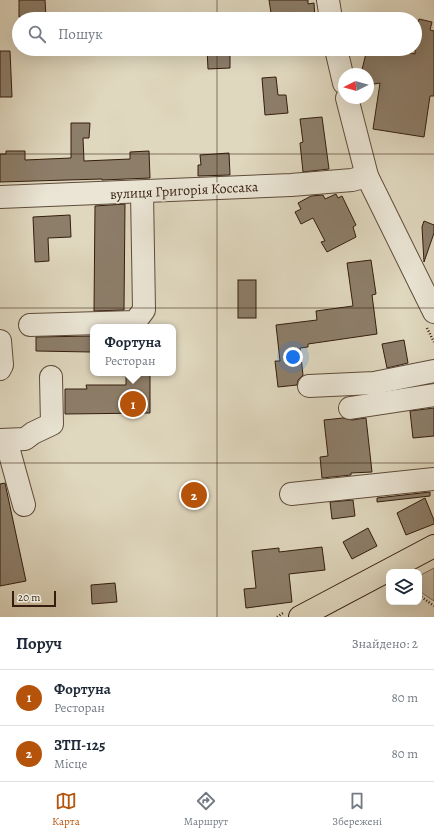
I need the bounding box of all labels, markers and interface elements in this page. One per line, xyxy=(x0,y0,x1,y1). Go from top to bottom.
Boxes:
search box xyxy=(12,12,422,56)
icon: search xyxy=(26,23,48,45)
text: Пошук xyxy=(58,24,103,44)
north arrow xyxy=(338,68,374,104)
street label: вулиця Григорія Коссака xyxy=(109,177,259,204)
popup xyxy=(90,324,176,376)
text: Фортуна xyxy=(105,332,161,352)
your location xyxy=(283,347,303,367)
text: Ресторан xyxy=(105,352,155,369)
pin: 1 xyxy=(120,389,146,419)
pin: 2 xyxy=(181,480,207,510)
map controls xyxy=(386,569,422,605)
button: layers xyxy=(386,569,422,605)
scale bar xyxy=(12,589,56,608)
text: 20 m xyxy=(18,590,40,605)
text: Поруч xyxy=(16,632,62,655)
text: Знайдено: 2 xyxy=(352,635,418,652)
text: Фортуна xyxy=(54,679,111,699)
text: 1 xyxy=(27,689,31,706)
text: 80 m xyxy=(391,689,418,706)
text: Ресторан xyxy=(54,699,105,716)
text: ЗТП-125 xyxy=(54,735,105,755)
text: 2 xyxy=(26,745,32,762)
text: 80 m xyxy=(391,745,418,762)
text: Місце xyxy=(54,755,87,772)
tab: Карта xyxy=(52,790,80,829)
tab: Маршрут xyxy=(184,790,228,829)
tab: Збережені xyxy=(332,790,382,829)

